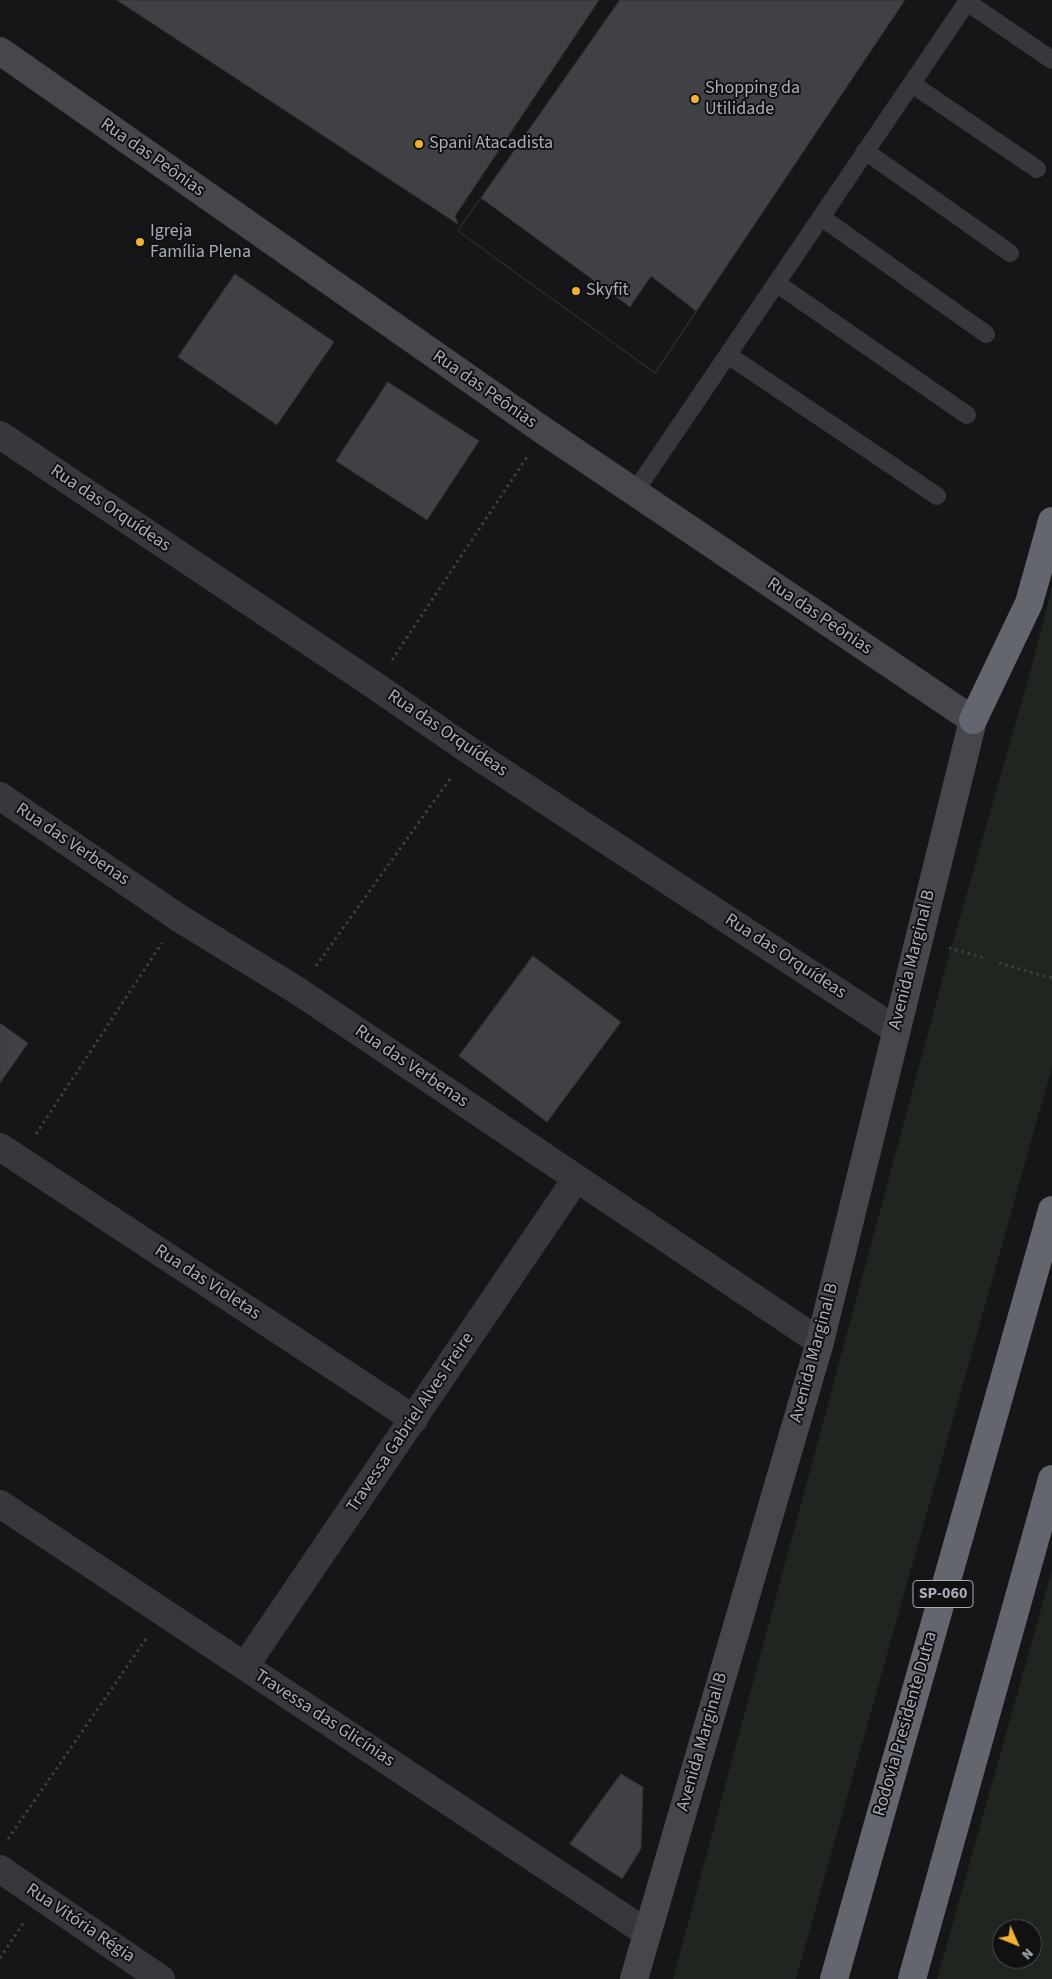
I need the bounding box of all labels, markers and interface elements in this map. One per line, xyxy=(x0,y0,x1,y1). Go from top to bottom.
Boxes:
place label: Shopping da Utilidade xyxy=(705,78,800,120)
marker: Shopping da Utilidade xyxy=(689,93,701,105)
street label: Rua das Peônias xyxy=(96,114,208,202)
place label: Spani Atacadista xyxy=(429,133,553,155)
marker: Spani Atacadista xyxy=(413,138,425,150)
place label: Igreja Família Plena xyxy=(150,221,251,264)
marker: Igreja Família Plena xyxy=(134,236,146,248)
place label: Skyfit xyxy=(586,280,629,302)
marker: Skyfit xyxy=(570,285,582,297)
street label: Rua das Peônias xyxy=(428,346,540,434)
street label: Rua das Orquídeas xyxy=(46,461,174,557)
street label: Rua das Peônias xyxy=(762,574,876,660)
street label: Rua das Orquídeas xyxy=(383,686,511,782)
street label: Rua das Verbenas xyxy=(11,799,133,891)
street label: Avenida Marginal B xyxy=(885,888,941,1032)
street label: Rua das Orquídeas xyxy=(720,910,850,1004)
street label: Rua das Verbenas xyxy=(350,1021,472,1113)
street label: Rua das Violetas xyxy=(150,1241,264,1325)
street label: Avenida Marginal B xyxy=(786,1281,844,1425)
street label: Travessa Gabriel Alves Freire xyxy=(343,1329,479,1517)
road number: SP-060 xyxy=(913,1580,973,1608)
street label: Rodovia Presidente Dutra xyxy=(869,1629,943,1819)
street label: Travessa das Glicínias xyxy=(250,1666,398,1772)
street label: Avenida Marginal B xyxy=(673,1670,733,1814)
street label: Rua Vitória Régia xyxy=(21,1880,139,1968)
north arrow xyxy=(992,1919,1042,1969)
text: N xyxy=(1017,1943,1037,1964)

